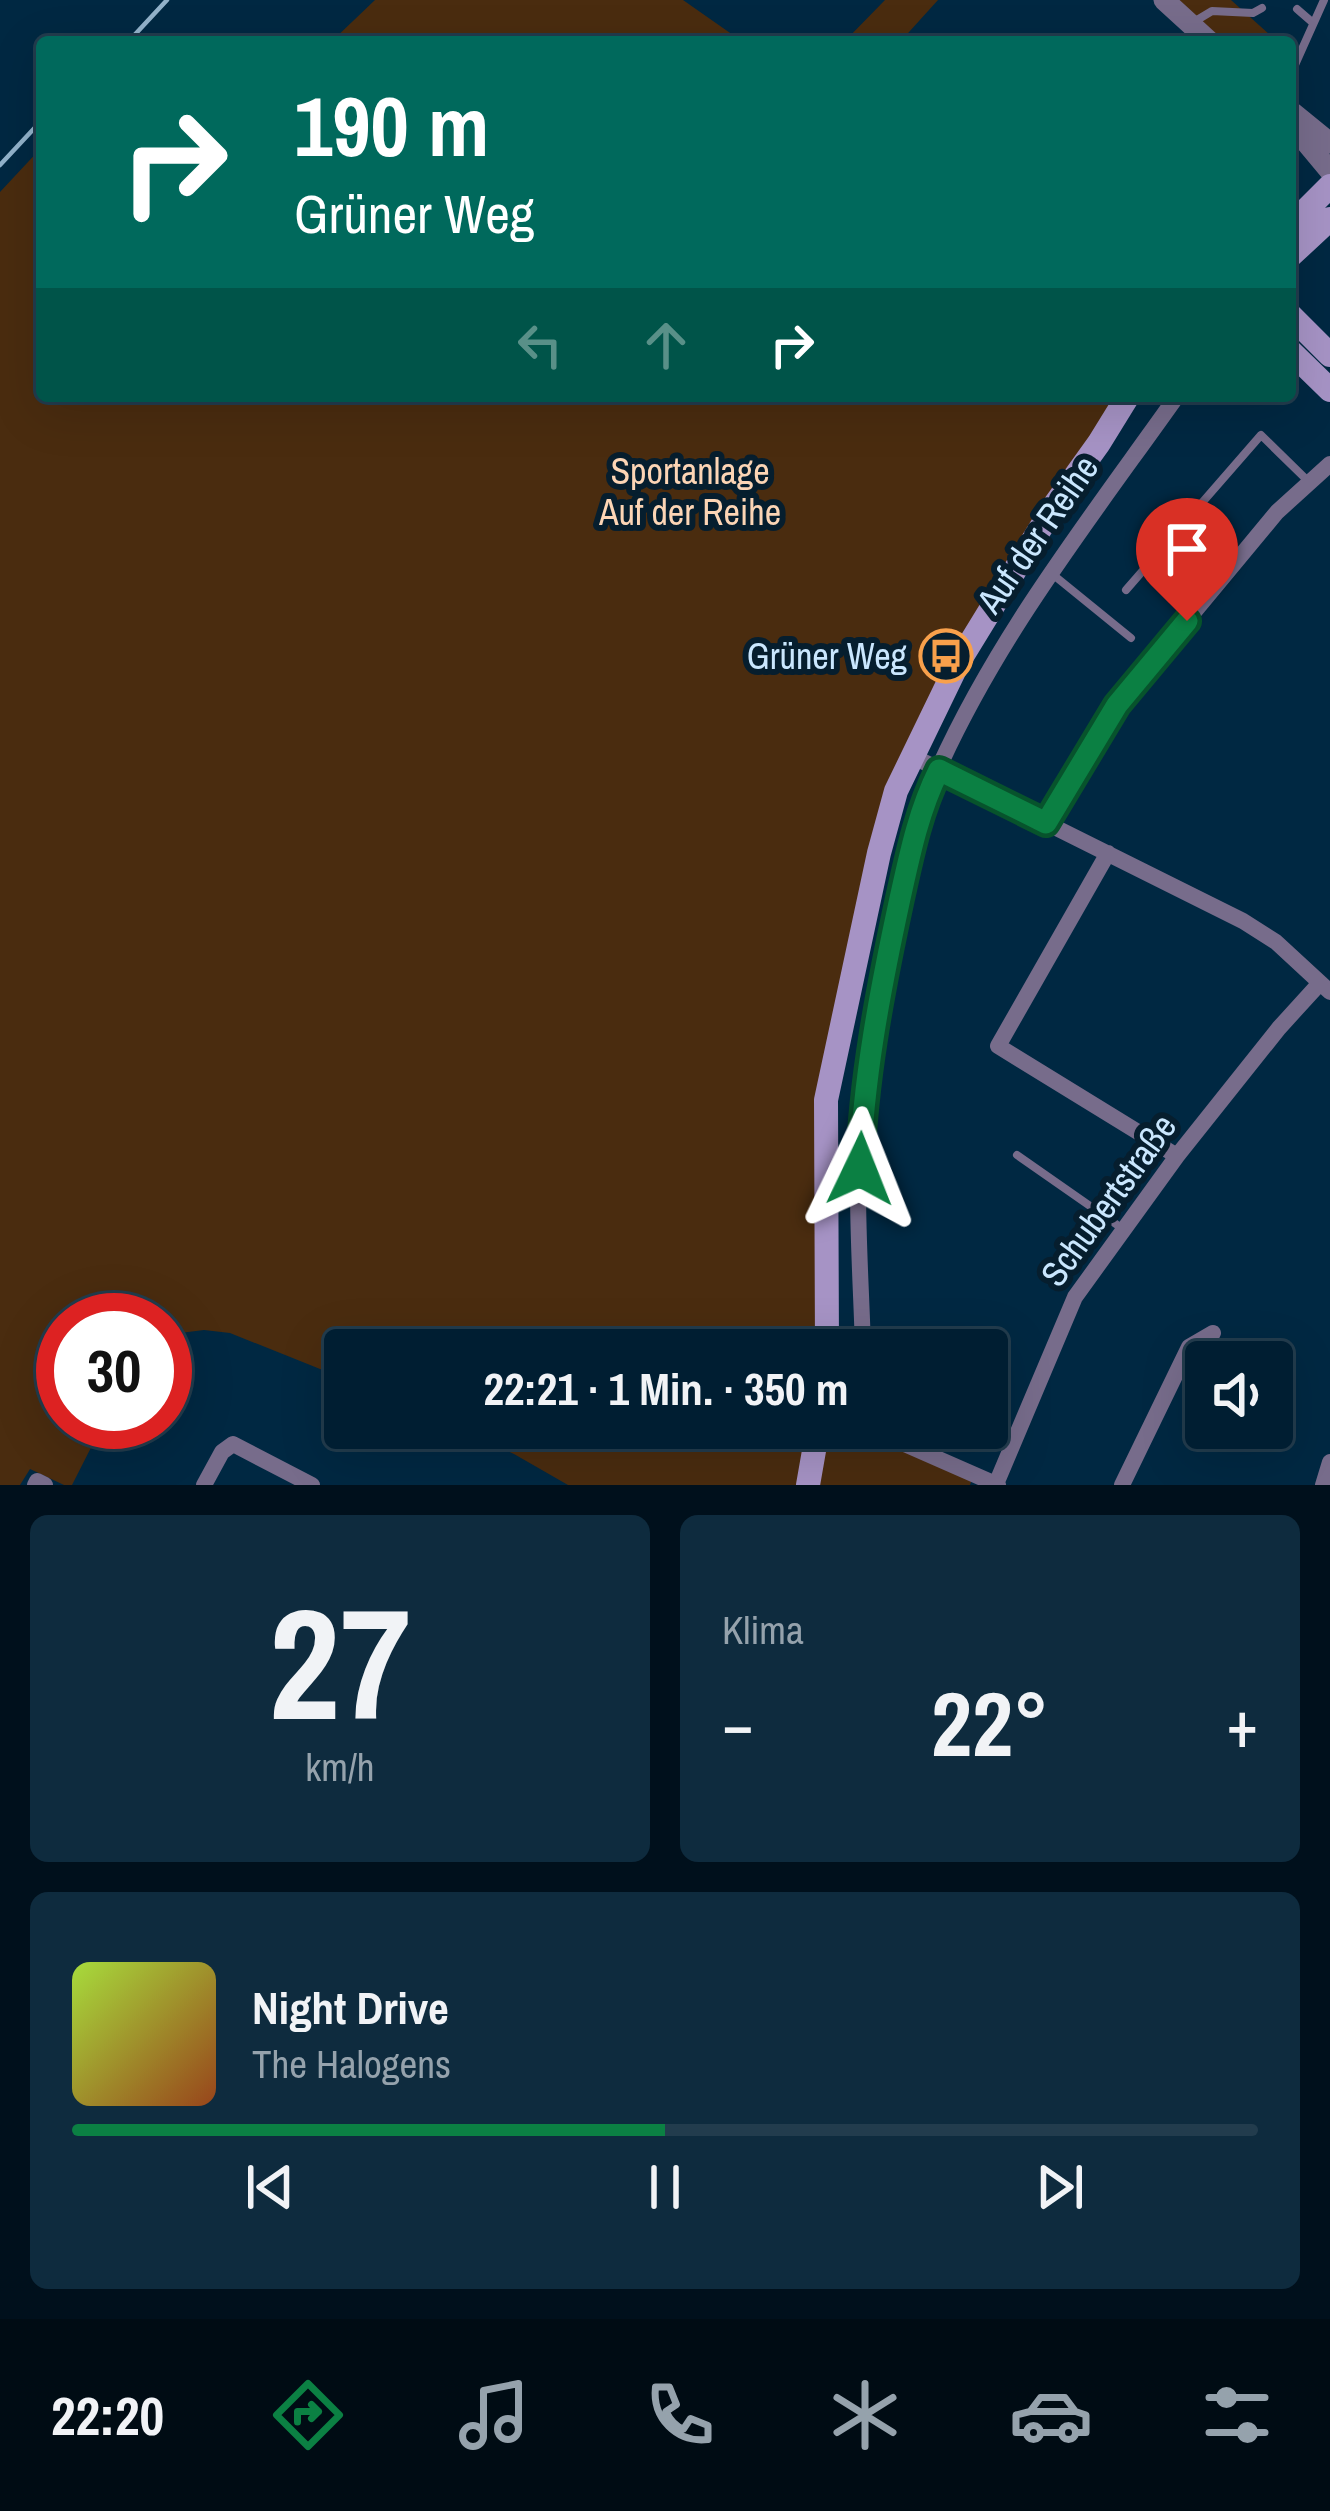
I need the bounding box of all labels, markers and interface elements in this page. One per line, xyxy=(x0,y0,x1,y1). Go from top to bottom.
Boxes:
text: 190 m xyxy=(294,69,489,182)
icon: right xyxy=(96,84,252,240)
text: Grüner Weg xyxy=(294,177,534,250)
icon: left xyxy=(507,312,573,378)
icon: ahead xyxy=(633,312,699,378)
icon: right xyxy=(759,312,825,378)
street label: Auf der Reihe xyxy=(965,446,1109,623)
park label: Sportanlage Auf der Reihe xyxy=(598,447,781,536)
pin xyxy=(1136,498,1238,621)
icon: arrive xyxy=(1154,516,1220,582)
bus stop icon: Grüner Weg xyxy=(918,628,974,684)
place label: Grüner Weg xyxy=(747,632,908,680)
street label: Schubertstraße xyxy=(1029,1104,1187,1296)
position arrow xyxy=(797,1106,923,1232)
speed limit sign: 30 xyxy=(36,1293,192,1449)
map controls xyxy=(1185,1341,1293,1449)
button: sound xyxy=(1185,1341,1293,1449)
text: 22:21 · 1 Min. · 350 m xyxy=(483,1358,849,1419)
text: 27 xyxy=(269,1558,411,1768)
text: Klima xyxy=(722,1604,804,1656)
text: 22° xyxy=(931,1663,1049,1784)
text: − xyxy=(722,1679,754,1768)
text: + xyxy=(1226,1679,1258,1768)
text: km/h xyxy=(305,1741,375,1793)
text: Night Drive xyxy=(252,1977,449,2038)
text: The Halogens xyxy=(252,2038,451,2090)
icon: previous xyxy=(237,2154,303,2220)
icon: pause xyxy=(632,2154,698,2220)
icon: next xyxy=(1027,2154,1093,2220)
icon: directions xyxy=(266,2373,350,2457)
icon: music xyxy=(452,2373,536,2457)
icon: phone xyxy=(638,2373,722,2457)
icon: climate xyxy=(823,2373,907,2457)
icon: car xyxy=(1009,2373,1093,2457)
icon: filters xyxy=(1195,2373,1279,2457)
text: 22:20 xyxy=(51,2379,164,2452)

